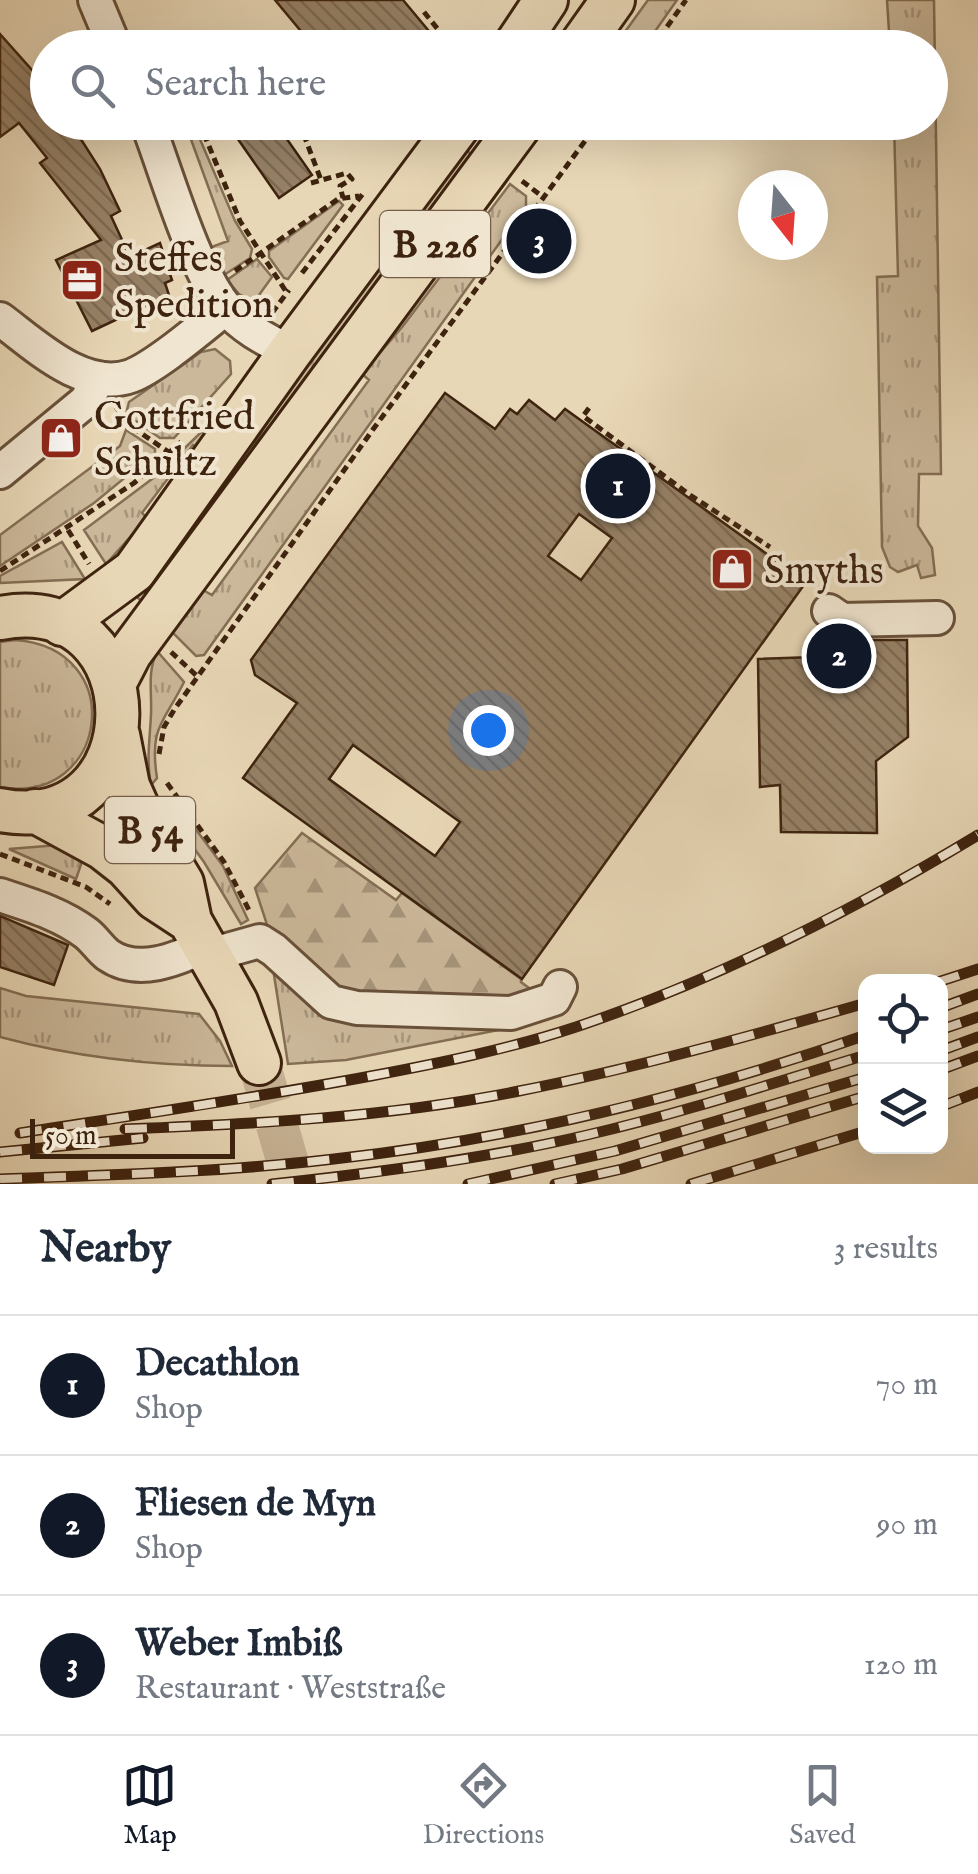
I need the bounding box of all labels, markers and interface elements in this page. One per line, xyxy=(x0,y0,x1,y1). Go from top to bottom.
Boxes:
search box xyxy=(30,30,948,140)
icon: search xyxy=(65,58,120,113)
text: Search here xyxy=(145,61,326,109)
north arrow xyxy=(738,170,828,260)
pin: 3 xyxy=(506,204,572,278)
road number: B 226 xyxy=(380,211,490,277)
place label: Steffes Spedition xyxy=(114,235,273,332)
office icon: Steffes Spedition xyxy=(59,257,105,303)
place label: Gottfried Schultz xyxy=(94,393,255,490)
shop icon: Gottfried Schultz xyxy=(38,415,84,461)
pin: 1 xyxy=(586,448,650,524)
shop icon: Smyths xyxy=(709,546,755,592)
place label: Smyths xyxy=(764,547,884,598)
pin: 2 xyxy=(806,618,872,694)
your location xyxy=(463,705,514,756)
road number: B 54 xyxy=(105,797,195,863)
map controls xyxy=(858,974,948,1154)
button: locate xyxy=(858,974,948,1064)
button: layers xyxy=(858,1064,948,1154)
scale bar xyxy=(30,1114,235,1158)
text: 50 m xyxy=(45,1119,97,1154)
text: Nearby xyxy=(40,1223,171,1276)
text: 3 results xyxy=(834,1229,938,1270)
text: Decathlon xyxy=(135,1341,300,1389)
text: 1 xyxy=(67,1365,78,1406)
text: 70 m xyxy=(876,1365,938,1406)
text: Shop xyxy=(135,1389,203,1430)
text: Fliesen de Myn xyxy=(135,1481,376,1529)
text: 2 xyxy=(65,1505,80,1546)
text: 90 m xyxy=(877,1505,938,1546)
text: Shop xyxy=(135,1529,203,1570)
text: Weber Imbiß xyxy=(135,1621,342,1669)
text: 3 xyxy=(67,1645,78,1686)
text: 120 m xyxy=(864,1645,938,1686)
text: Restaurant · Weststraße xyxy=(135,1669,446,1710)
tab: Map xyxy=(122,1758,177,1853)
tab: Directions xyxy=(422,1758,544,1853)
tab: Saved xyxy=(789,1758,856,1853)

